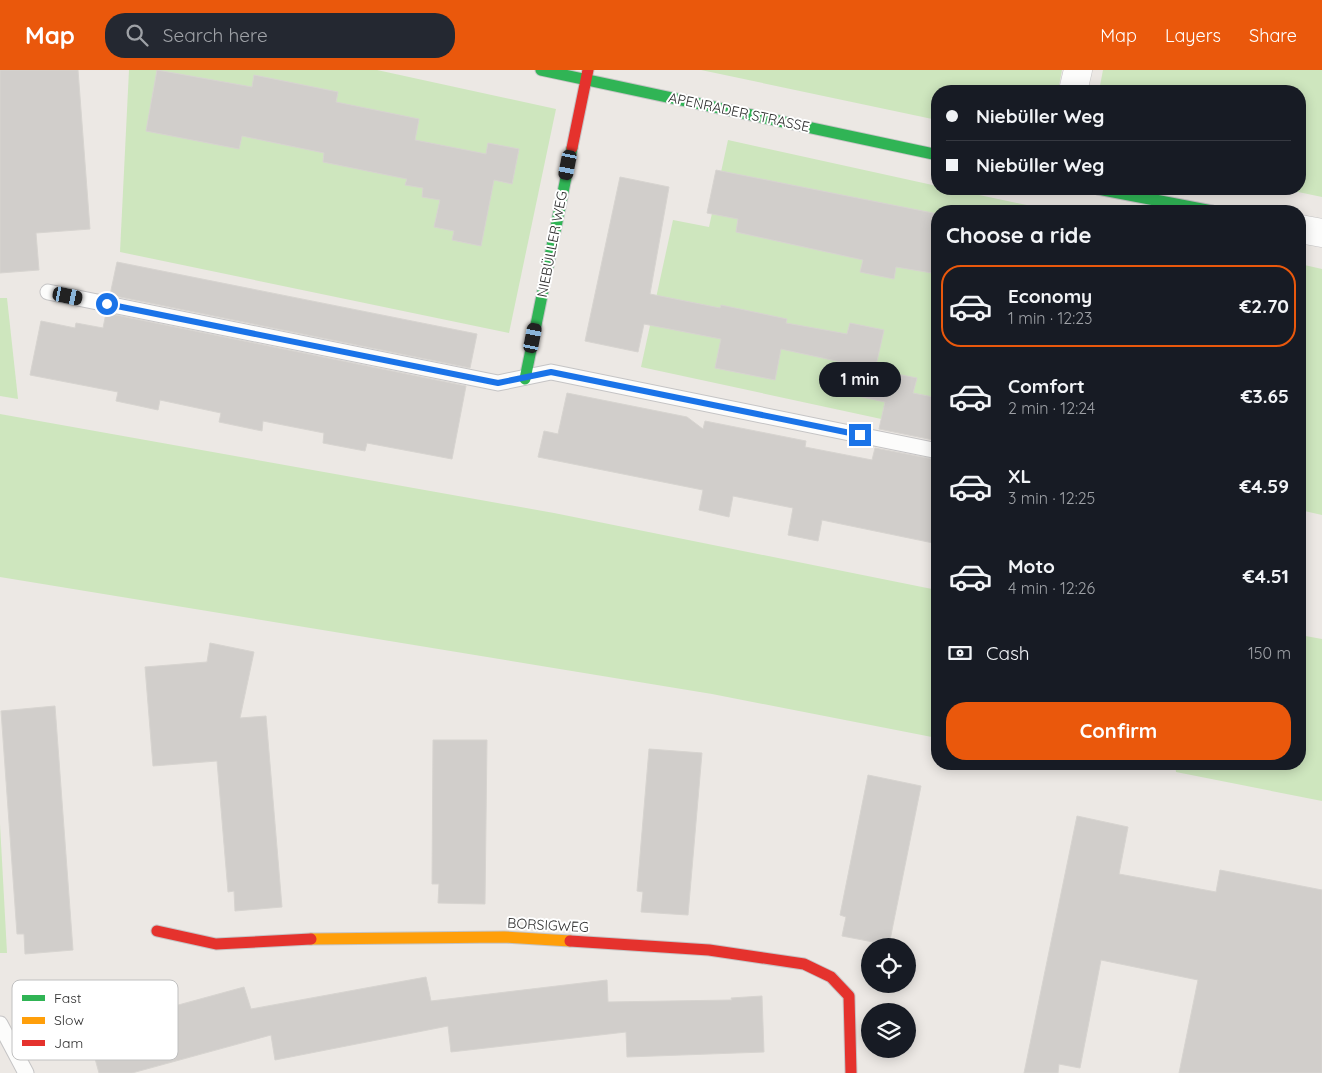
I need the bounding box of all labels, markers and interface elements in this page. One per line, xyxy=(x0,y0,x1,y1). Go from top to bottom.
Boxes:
search box xyxy=(105,13,455,58)
text: Map xyxy=(25,20,75,50)
icon: search xyxy=(123,21,151,49)
text: Search here xyxy=(163,23,268,47)
text: Map xyxy=(1100,24,1137,47)
text: Layers xyxy=(1165,24,1221,47)
text: Share xyxy=(1249,24,1297,47)
street label: APENRADER STRASSE xyxy=(667,88,811,136)
text: Niebüller Weg xyxy=(976,104,1104,128)
car xyxy=(557,149,578,181)
text: Niebüller Weg xyxy=(976,153,1104,177)
street label: NIEBÜLLER WEG xyxy=(533,189,571,299)
text: Choose a ride xyxy=(946,221,1091,249)
icon: car xyxy=(948,284,993,329)
text: Economy xyxy=(1008,284,1092,308)
car xyxy=(51,286,84,306)
route start xyxy=(96,293,118,315)
text: €2.70 xyxy=(1239,294,1289,318)
text: 1 min · 12:23 xyxy=(1008,308,1092,328)
car xyxy=(522,322,543,354)
callout: 1 min xyxy=(819,362,901,398)
text: 1 min xyxy=(841,369,879,389)
icon: car xyxy=(948,374,993,419)
text: Comfort xyxy=(1008,374,1085,398)
text: €3.65 xyxy=(1241,384,1289,408)
text: 2 min · 12:24 xyxy=(1008,398,1095,418)
route end xyxy=(849,424,871,446)
icon: car xyxy=(948,464,993,509)
text: XL xyxy=(1008,464,1031,488)
text: €4.59 xyxy=(1239,474,1289,498)
text: 3 min · 12:25 xyxy=(1008,488,1095,508)
icon: car xyxy=(948,554,993,599)
text: Moto xyxy=(1008,554,1055,578)
text: €4.51 xyxy=(1243,564,1289,588)
text: 4 min · 12:26 xyxy=(1008,578,1095,598)
icon: cash xyxy=(946,639,974,667)
text: Cash xyxy=(986,641,1030,665)
text: 150 m xyxy=(1248,643,1291,663)
button: Confirm xyxy=(946,702,1291,760)
street label: BORSIGWEG xyxy=(507,914,589,936)
map controls xyxy=(861,938,916,1058)
button: locate xyxy=(861,938,916,993)
legend xyxy=(12,980,178,1060)
text: Fast xyxy=(54,989,82,1007)
button: layers xyxy=(861,1003,916,1058)
text: Slow xyxy=(54,1011,84,1029)
text: Jam xyxy=(54,1034,83,1052)

